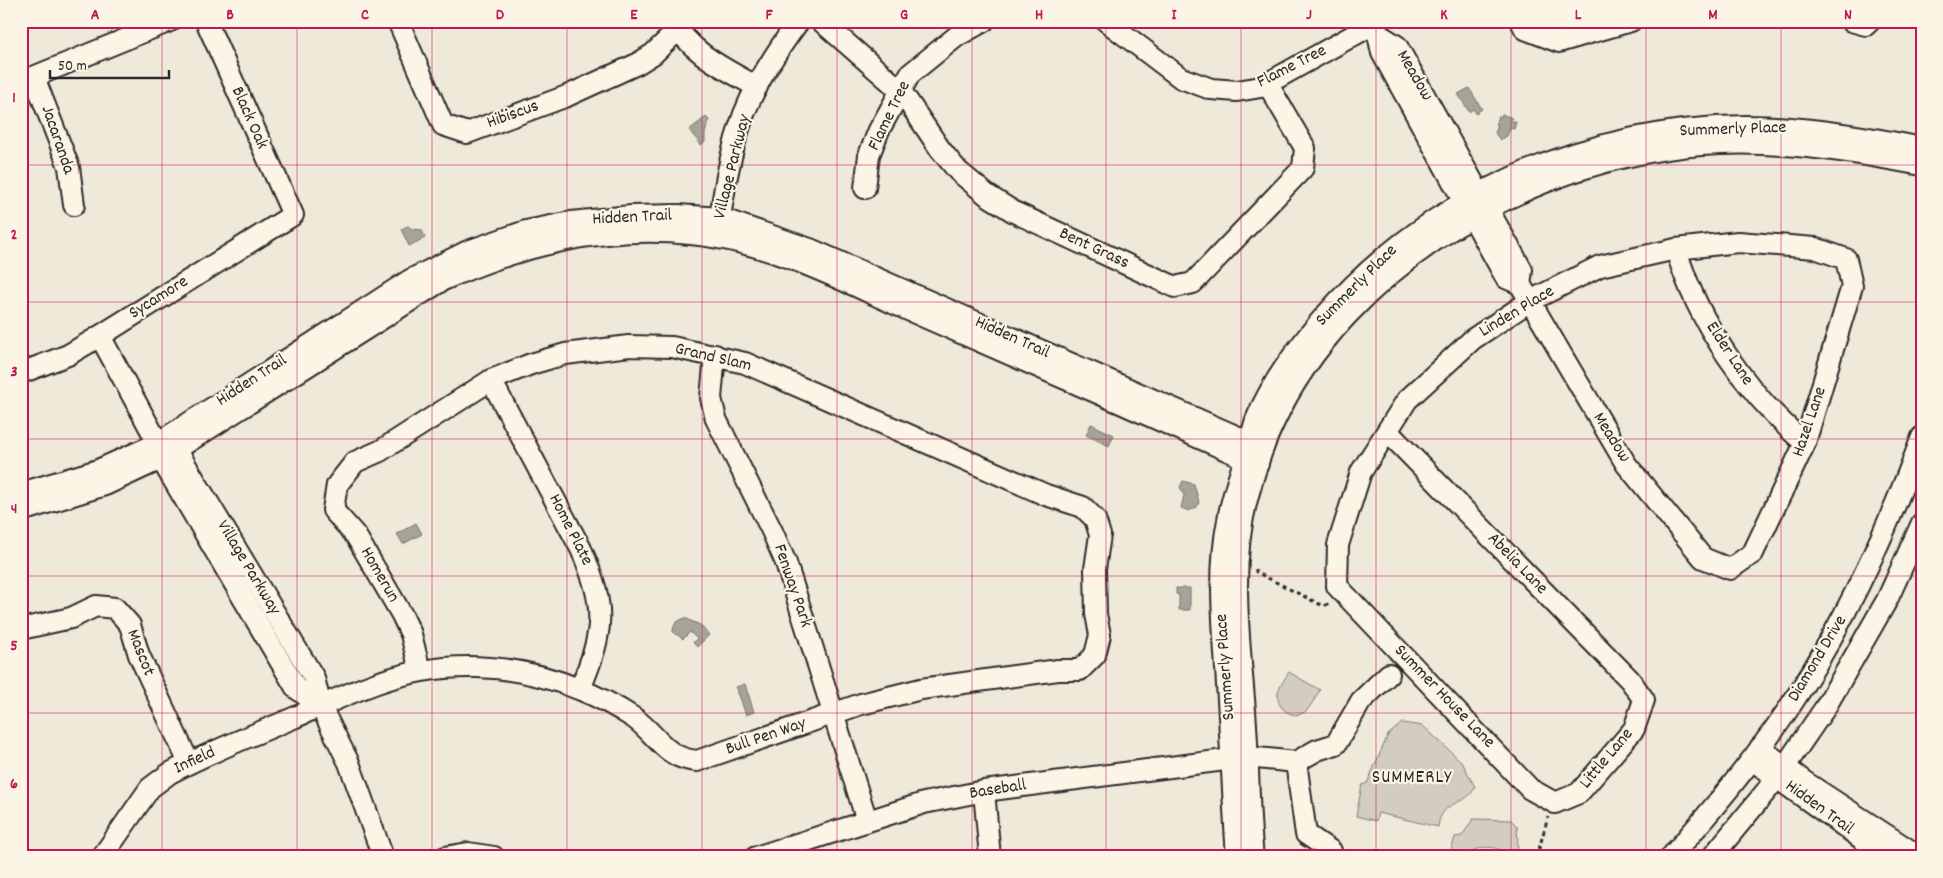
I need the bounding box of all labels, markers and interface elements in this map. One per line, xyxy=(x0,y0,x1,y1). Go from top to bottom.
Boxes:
text: A xyxy=(91,4,100,27)
text: B xyxy=(226,4,234,27)
text: C xyxy=(361,4,369,27)
text: D xyxy=(496,4,505,27)
text: E xyxy=(630,4,638,27)
text: F xyxy=(765,4,773,27)
text: G xyxy=(900,4,908,27)
text: H xyxy=(1035,4,1043,27)
text: I xyxy=(1172,4,1178,27)
text: J xyxy=(1306,4,1312,27)
text: K xyxy=(1440,4,1448,27)
text: L xyxy=(1575,4,1582,27)
text: M xyxy=(1708,4,1718,27)
text: N xyxy=(1844,4,1852,27)
street label: Flame Tree xyxy=(1253,39,1331,95)
street label: Meadow xyxy=(1389,46,1439,106)
scale bar xyxy=(50,48,169,80)
text: 50 m xyxy=(58,56,87,78)
street label: Flame Tree xyxy=(862,77,918,155)
street label: Black Oak xyxy=(224,83,274,153)
text: 1 xyxy=(12,87,16,110)
street label: Hibiscus xyxy=(483,94,543,136)
street label: Jacaranda xyxy=(34,102,81,178)
street label: Village Parkway xyxy=(708,111,758,222)
street label: Summerly Place xyxy=(1679,116,1787,144)
street label: Hidden Trail xyxy=(592,203,673,233)
street label: Bent Grass xyxy=(1055,222,1133,276)
text: 2 xyxy=(11,224,18,247)
street label: Summerly Place xyxy=(1310,239,1404,333)
street label: Sycamore xyxy=(124,270,194,326)
street label: Linden Place xyxy=(1475,280,1559,344)
street label: Hidden Trail xyxy=(971,310,1054,366)
street label: Elder Lane xyxy=(1699,317,1759,391)
street label: Grand Slam xyxy=(672,337,754,379)
street label: Hidden Trail xyxy=(212,348,293,413)
text: 3 xyxy=(10,361,18,384)
street label: Hazel Lane xyxy=(1786,383,1834,461)
street label: Meadow xyxy=(1586,408,1636,468)
street label: Home Plate xyxy=(541,490,599,570)
text: 4 xyxy=(11,498,17,521)
street label: Village Parkway xyxy=(210,516,287,621)
street label: Abelia Lane xyxy=(1481,527,1553,601)
street label: Fenway Park xyxy=(766,541,818,631)
street label: Homerun xyxy=(353,543,405,607)
street label: Diamond Drive xyxy=(1782,611,1854,707)
street label: Summerly Place xyxy=(1210,613,1242,721)
street label: Mascot xyxy=(119,626,161,680)
text: 5 xyxy=(10,635,18,658)
street label: Summer House Lane xyxy=(1388,639,1500,755)
street label: Bull Pen Way xyxy=(722,711,810,762)
street label: Little Lane xyxy=(1574,723,1640,795)
street label: Infield xyxy=(170,741,220,781)
district label: SUMMERLY xyxy=(1372,765,1452,792)
text: 6 xyxy=(10,773,18,796)
street label: Baseball xyxy=(968,773,1029,807)
street label: Hidden Trail xyxy=(1779,774,1859,842)

